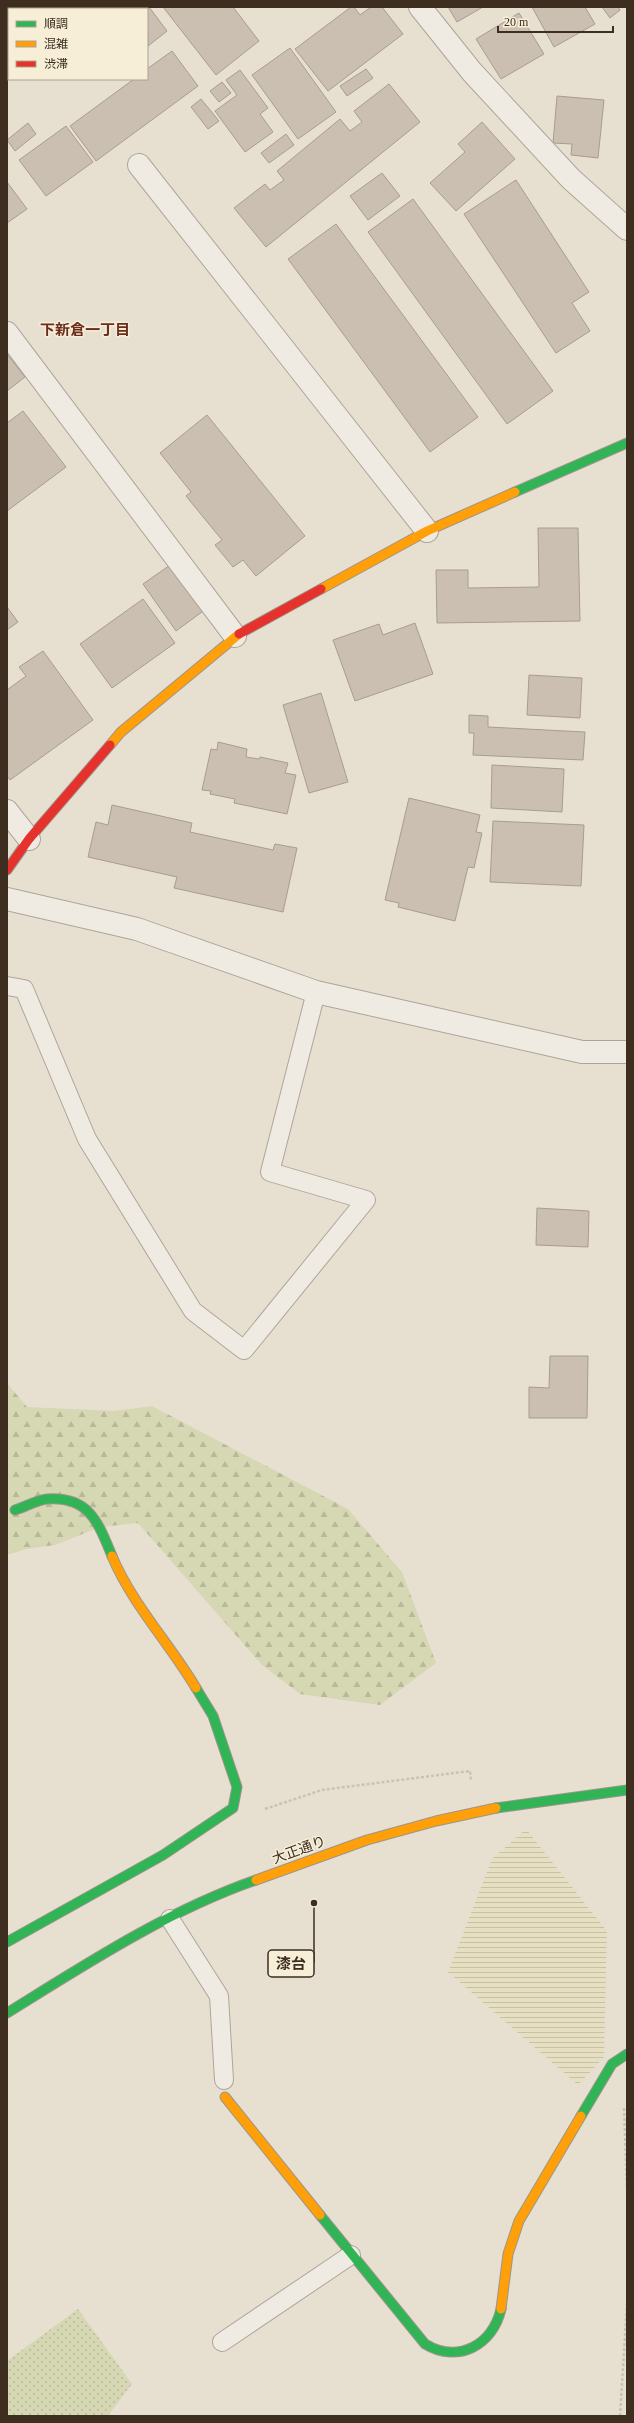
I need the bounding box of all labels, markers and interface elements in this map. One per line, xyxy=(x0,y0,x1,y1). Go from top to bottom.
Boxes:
legend xyxy=(8,8,148,80)
scale bar xyxy=(498,8,613,34)
text: 20 m xyxy=(504,15,529,29)
text: 順調 xyxy=(44,17,68,31)
text: 混雑 xyxy=(44,37,68,51)
text: 渋滞 xyxy=(44,57,68,71)
district label: 下新倉一丁目 xyxy=(40,322,130,338)
street label: 大正通り xyxy=(270,1833,328,1867)
callout: 漆台 xyxy=(268,1950,314,1977)
text: 漆台 xyxy=(276,1956,306,1972)

